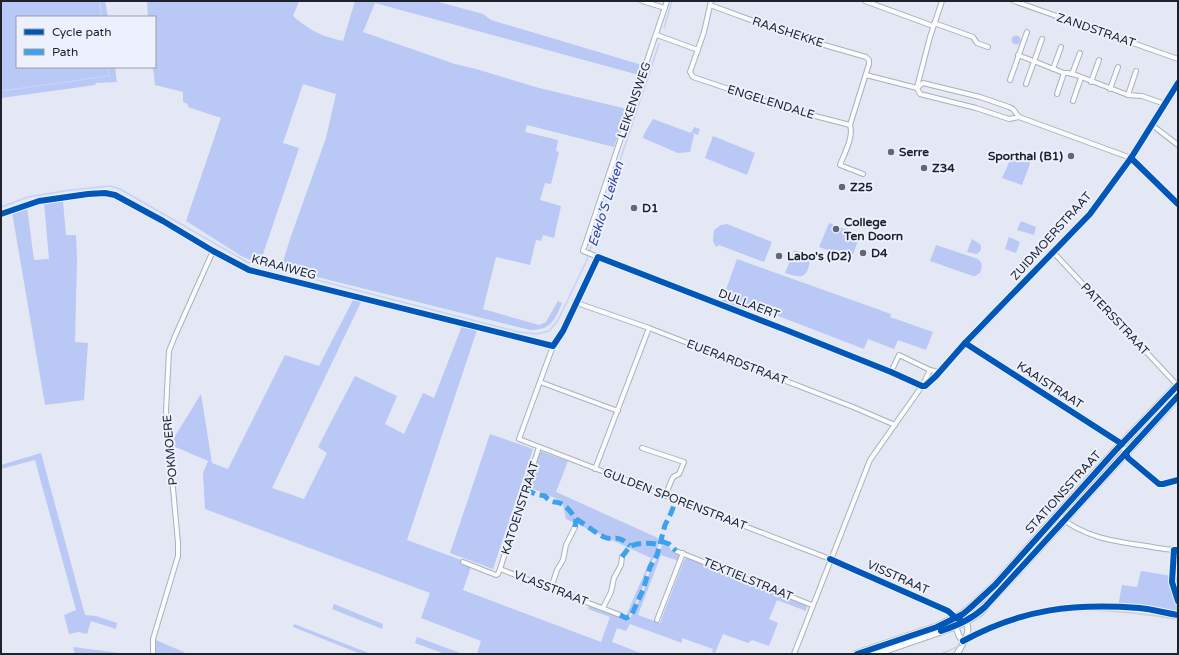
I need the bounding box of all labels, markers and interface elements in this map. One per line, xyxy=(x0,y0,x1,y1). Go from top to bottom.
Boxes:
street label: ZANDSTRAAT xyxy=(1055,10,1138,50)
street label: RAASHEKKE xyxy=(751,14,826,50)
legend xyxy=(16,16,156,68)
text: Cycle path xyxy=(52,25,111,39)
text: Path xyxy=(52,45,78,59)
street label: LEIKENSWEG xyxy=(614,60,654,140)
street label: ENGELENDALE xyxy=(726,82,817,122)
place label: Serre xyxy=(899,145,929,159)
marker: Serre xyxy=(886,147,896,157)
place label: Sporthal (B1) xyxy=(988,149,1063,164)
marker: Sporthal (B1) xyxy=(1066,151,1076,161)
water label: Eeklo'S Leiken xyxy=(585,159,628,248)
place label: Z34 xyxy=(932,161,955,175)
marker: Z34 xyxy=(919,163,929,173)
place label: Z25 xyxy=(850,180,873,194)
marker: Z25 xyxy=(837,182,847,192)
street label: ZUIDMOERSTRAAT xyxy=(1008,189,1095,283)
place label: D1 xyxy=(642,201,659,215)
marker: D1 xyxy=(629,203,639,213)
place label: College Ten Doorn xyxy=(843,215,903,243)
marker: College Ten Doorn xyxy=(831,224,841,234)
place label: D4 xyxy=(871,246,888,260)
marker: D4 xyxy=(858,248,868,258)
place label: Labo's (D2) xyxy=(787,249,851,263)
marker: Labo's (D2) xyxy=(774,251,784,261)
street label: KRAAIWEG xyxy=(250,252,318,282)
street label: PATERSSTRAAT xyxy=(1078,280,1153,359)
street label: DULLAERT xyxy=(717,286,782,322)
street label: EUERARDSTRAAT xyxy=(685,336,790,388)
street label: KAAISTRAAT xyxy=(1014,358,1086,412)
street label: POKMOERE xyxy=(160,414,180,486)
street label: STATIONSSTRAAT xyxy=(1022,447,1104,536)
street label: KATOENSTRAAT xyxy=(498,459,542,556)
street label: GULDEN SPORENSTRAAT xyxy=(601,465,749,533)
street label: TEXTIELSTRAAT xyxy=(701,555,796,604)
street label: VISSTRAAT xyxy=(865,557,932,597)
street label: VLASSTRAAT xyxy=(512,567,591,609)

